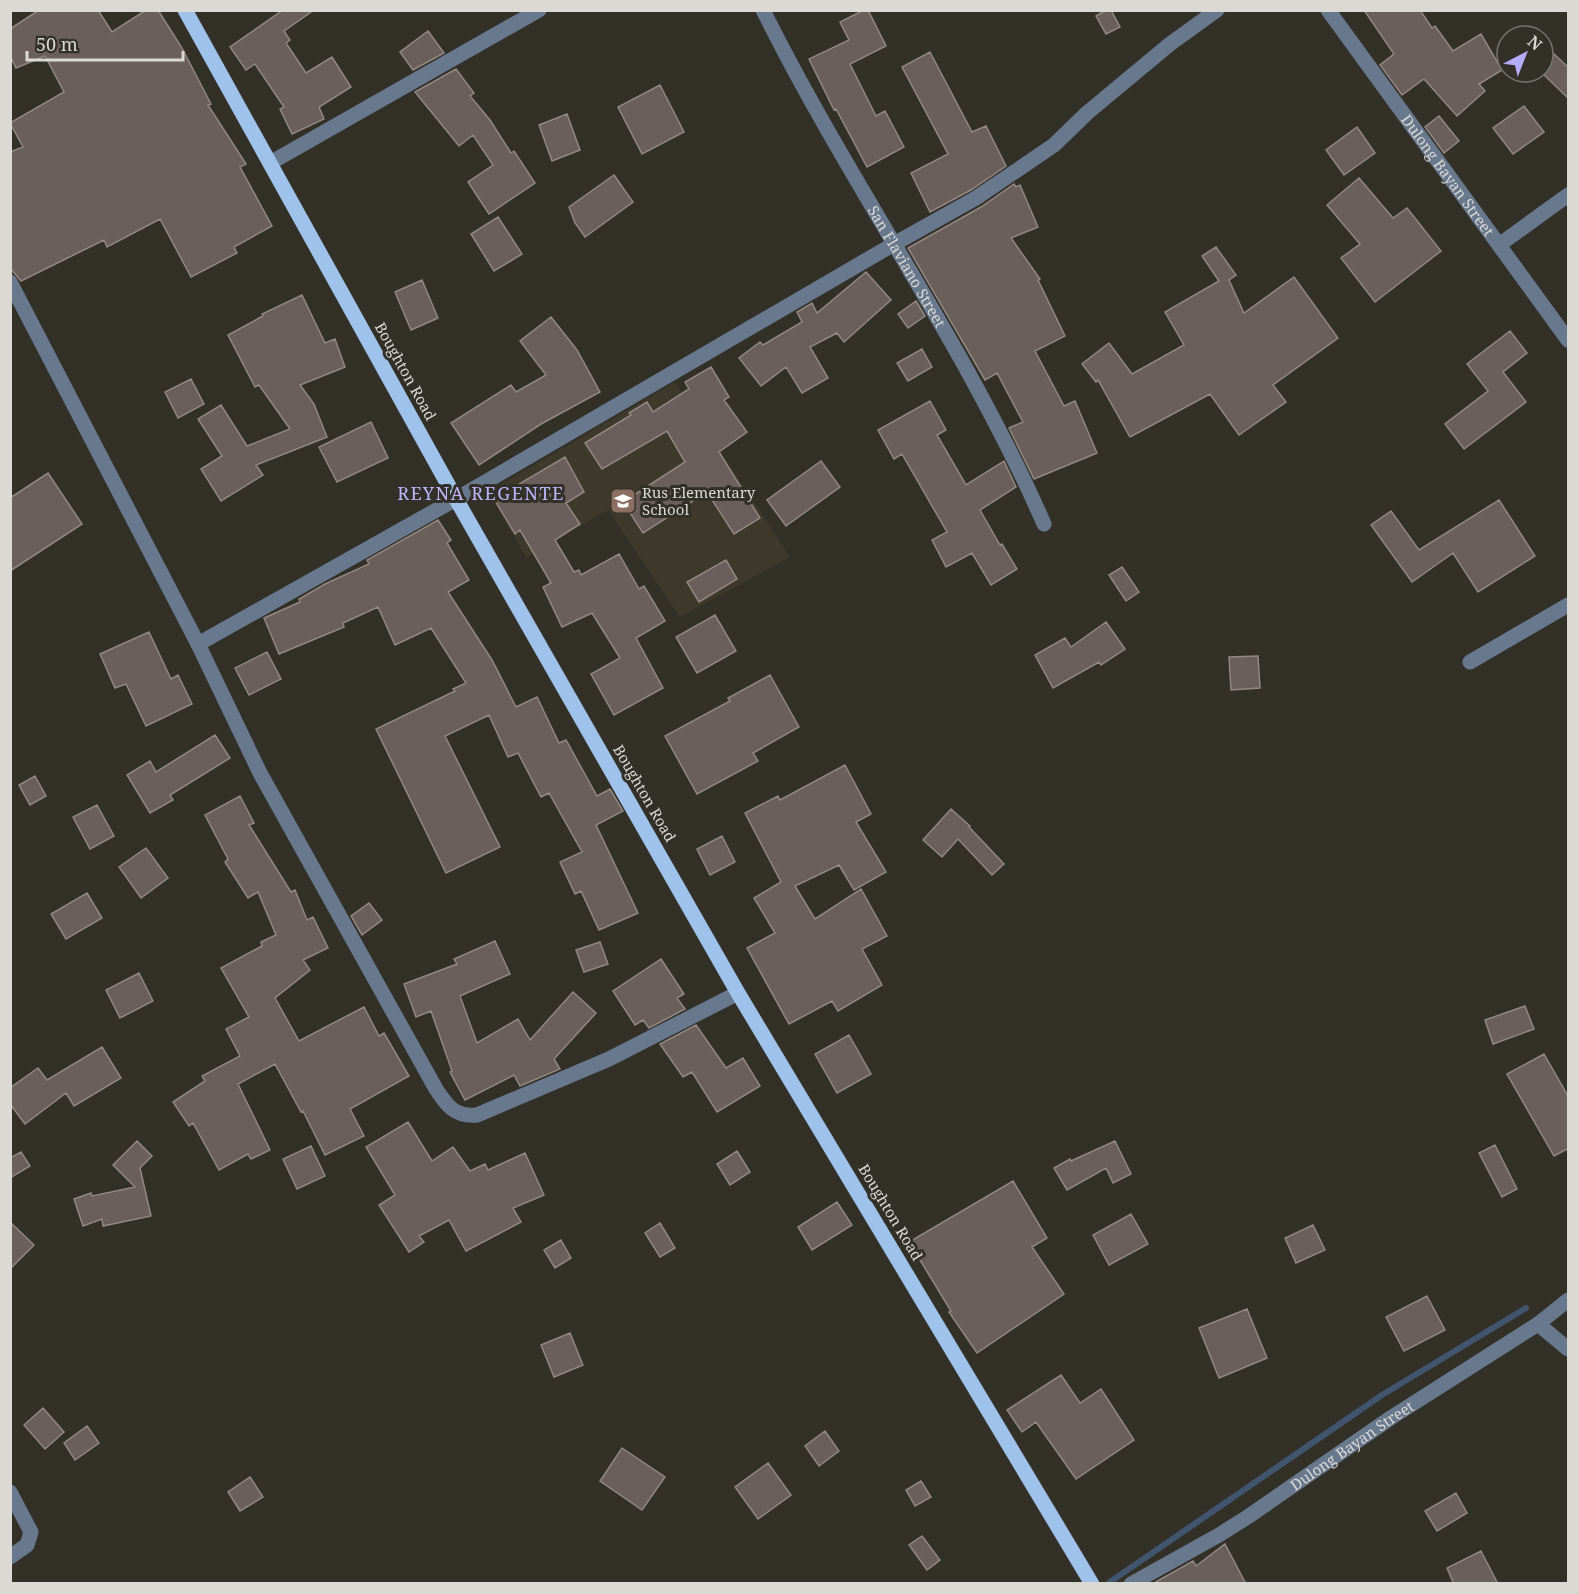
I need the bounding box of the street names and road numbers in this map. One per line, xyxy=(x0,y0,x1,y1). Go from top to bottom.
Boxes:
street label: Dulong Bayan Street xyxy=(1397,110,1499,240)
street label: San Flaviano Street xyxy=(863,202,951,331)
street label: Boughton Road xyxy=(371,318,441,424)
street label: Boughton Road xyxy=(609,741,681,845)
street label: Boughton Road xyxy=(854,1160,928,1264)
street label: Dulong Bayan Street xyxy=(1286,1396,1417,1495)

